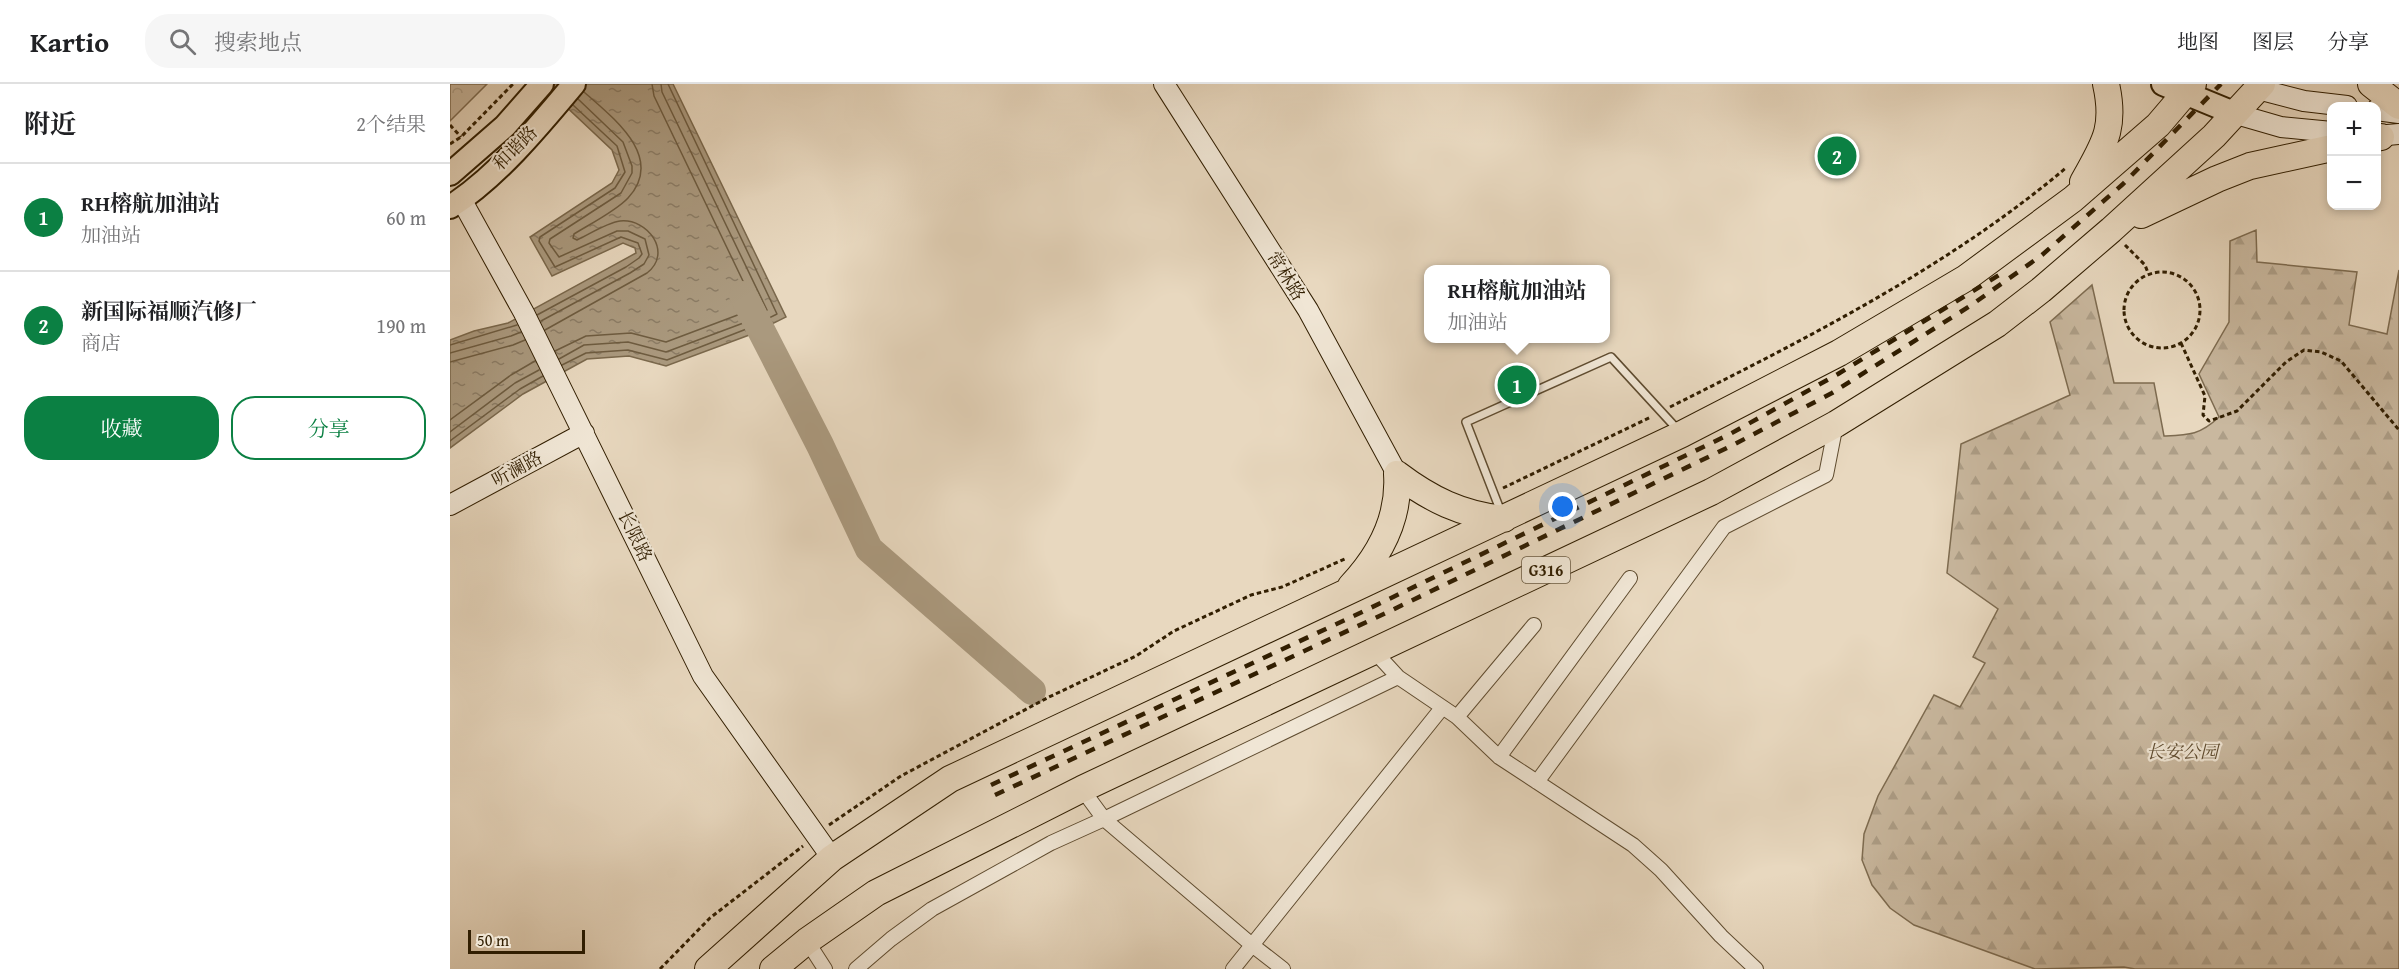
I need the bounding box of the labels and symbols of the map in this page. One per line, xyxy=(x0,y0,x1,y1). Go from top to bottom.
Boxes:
street label: 和谐路 xyxy=(486,119,543,176)
pin: 2 xyxy=(1818,134,1856,178)
street label: 常林路 xyxy=(1261,246,1312,306)
pin: 1 xyxy=(1498,362,1536,408)
street label: 听澜路 xyxy=(487,444,547,493)
your location xyxy=(1548,492,1577,521)
street label: 长限路 xyxy=(611,506,659,566)
road number: G316 xyxy=(1522,557,1570,583)
park label: 长安公园 xyxy=(2146,738,2221,765)
scale bar xyxy=(468,927,585,954)

